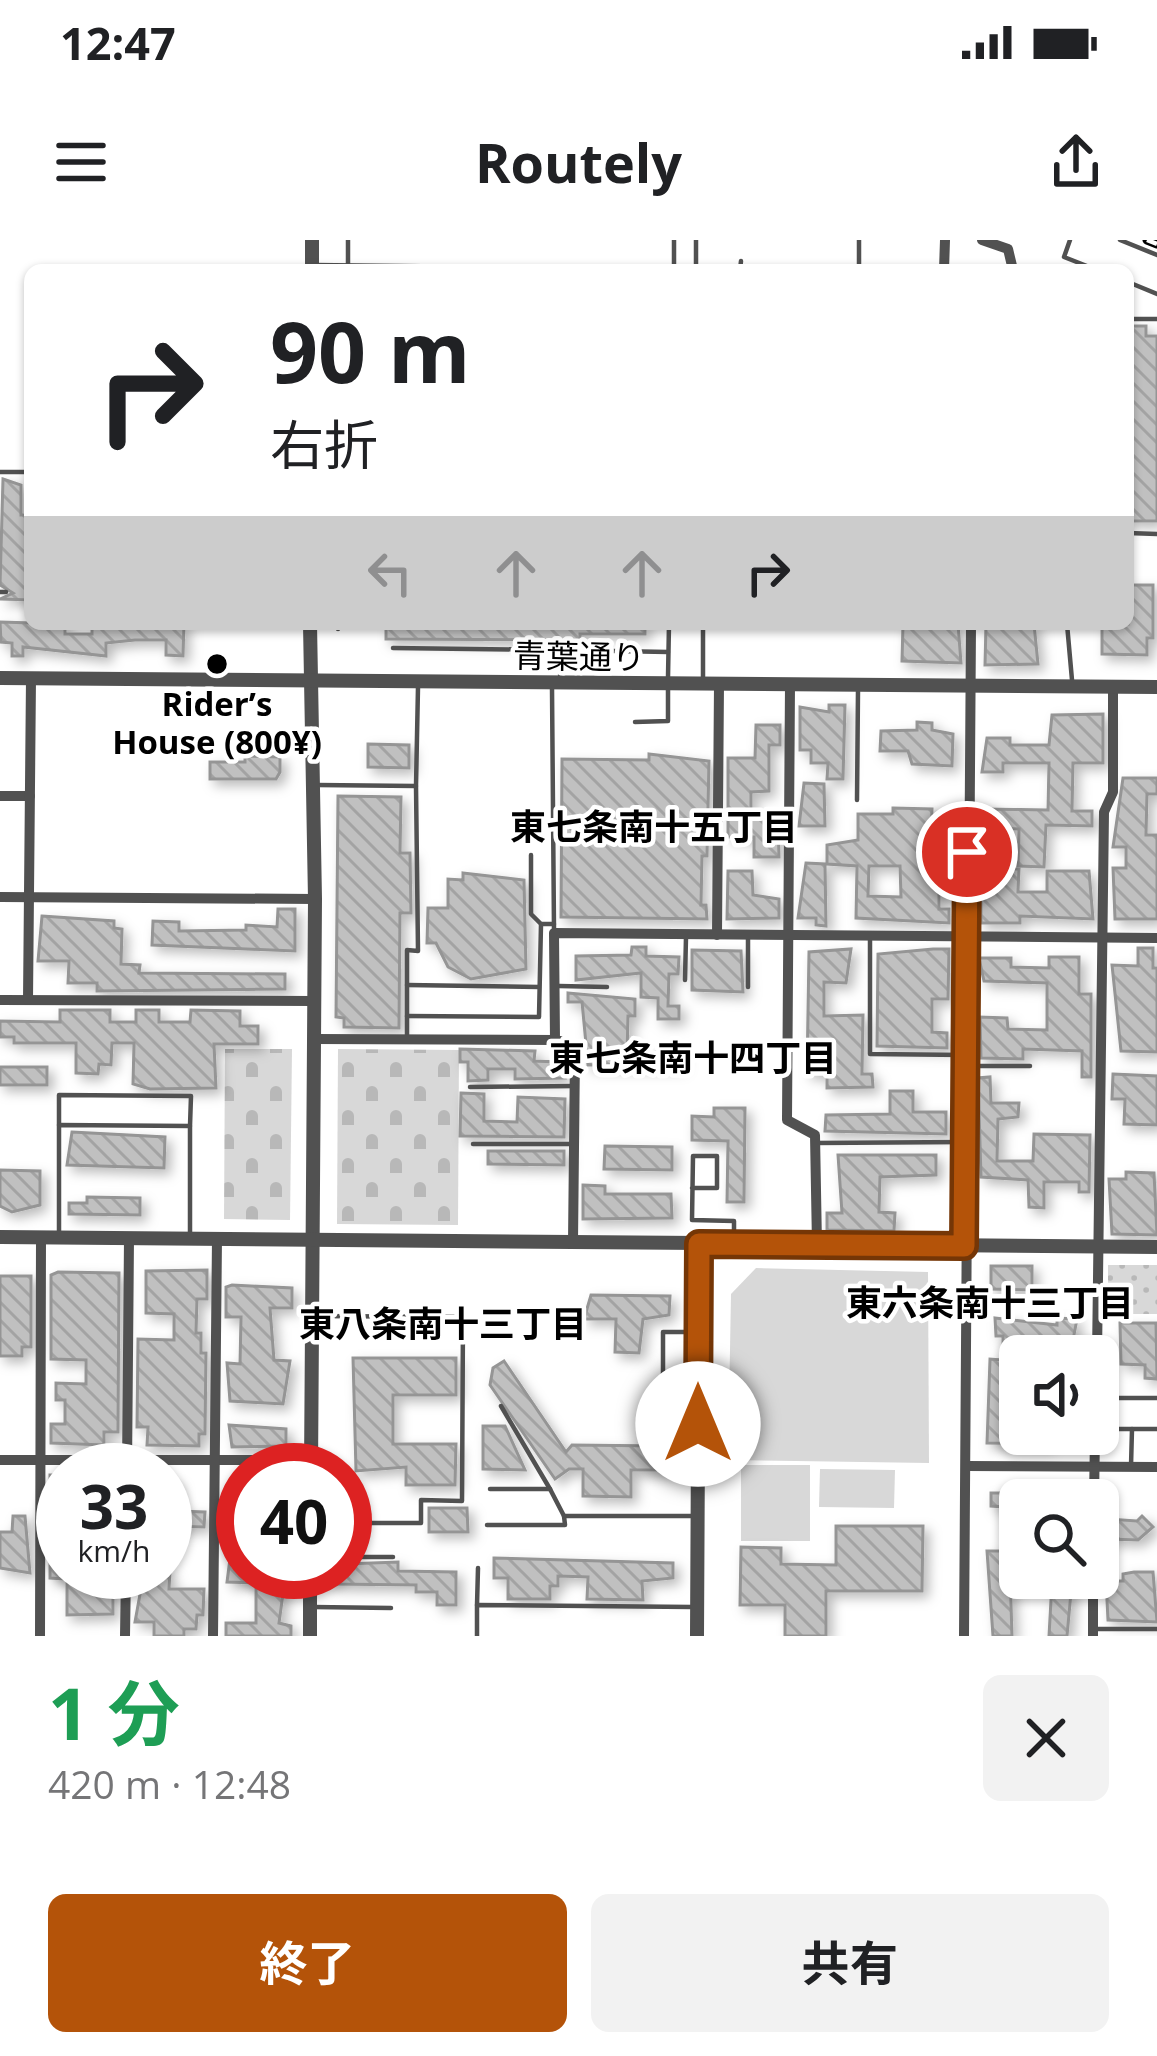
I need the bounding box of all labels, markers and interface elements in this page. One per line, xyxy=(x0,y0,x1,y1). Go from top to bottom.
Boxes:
text: 12:47 xyxy=(60,12,176,73)
text: Routely xyxy=(475,125,682,199)
icon: menu xyxy=(48,129,114,195)
icon: share xyxy=(1043,129,1109,195)
text: 90 m xyxy=(270,293,470,408)
icon: right xyxy=(72,312,228,468)
text: 右折 xyxy=(270,407,378,481)
icon: left xyxy=(357,540,423,606)
icon: ahead xyxy=(483,540,549,606)
icon: ahead xyxy=(609,540,675,606)
icon: right xyxy=(735,540,801,606)
street label: 青葉通り xyxy=(513,632,645,680)
marker: Rider’s House (800¥) xyxy=(204,651,230,677)
place label: Rider’s House (800¥) xyxy=(112,681,322,764)
pin xyxy=(916,801,1018,903)
district label: 東七条南十五丁目 xyxy=(510,802,798,851)
icon: arrive xyxy=(934,819,1000,885)
district label: 東七条南十四丁目 xyxy=(549,1033,837,1082)
district label: 東六条南十三丁目 xyxy=(846,1278,1134,1327)
district label: 東八条南十三丁目 xyxy=(299,1299,587,1348)
map controls xyxy=(999,1335,1119,1599)
button: sound xyxy=(999,1335,1119,1455)
position arrow xyxy=(635,1361,761,1487)
speed limit sign: 40 xyxy=(216,1443,372,1599)
text: 33 xyxy=(80,1465,148,1547)
button: search xyxy=(999,1479,1119,1599)
text: km/h xyxy=(78,1530,150,1571)
text: 1 分 xyxy=(48,1663,180,1761)
button: close xyxy=(983,1675,1109,1801)
text: 420 m · 12:48 xyxy=(48,1757,291,1810)
button: 終了 xyxy=(48,1894,567,2032)
button: 共有 xyxy=(591,1894,1109,2032)

